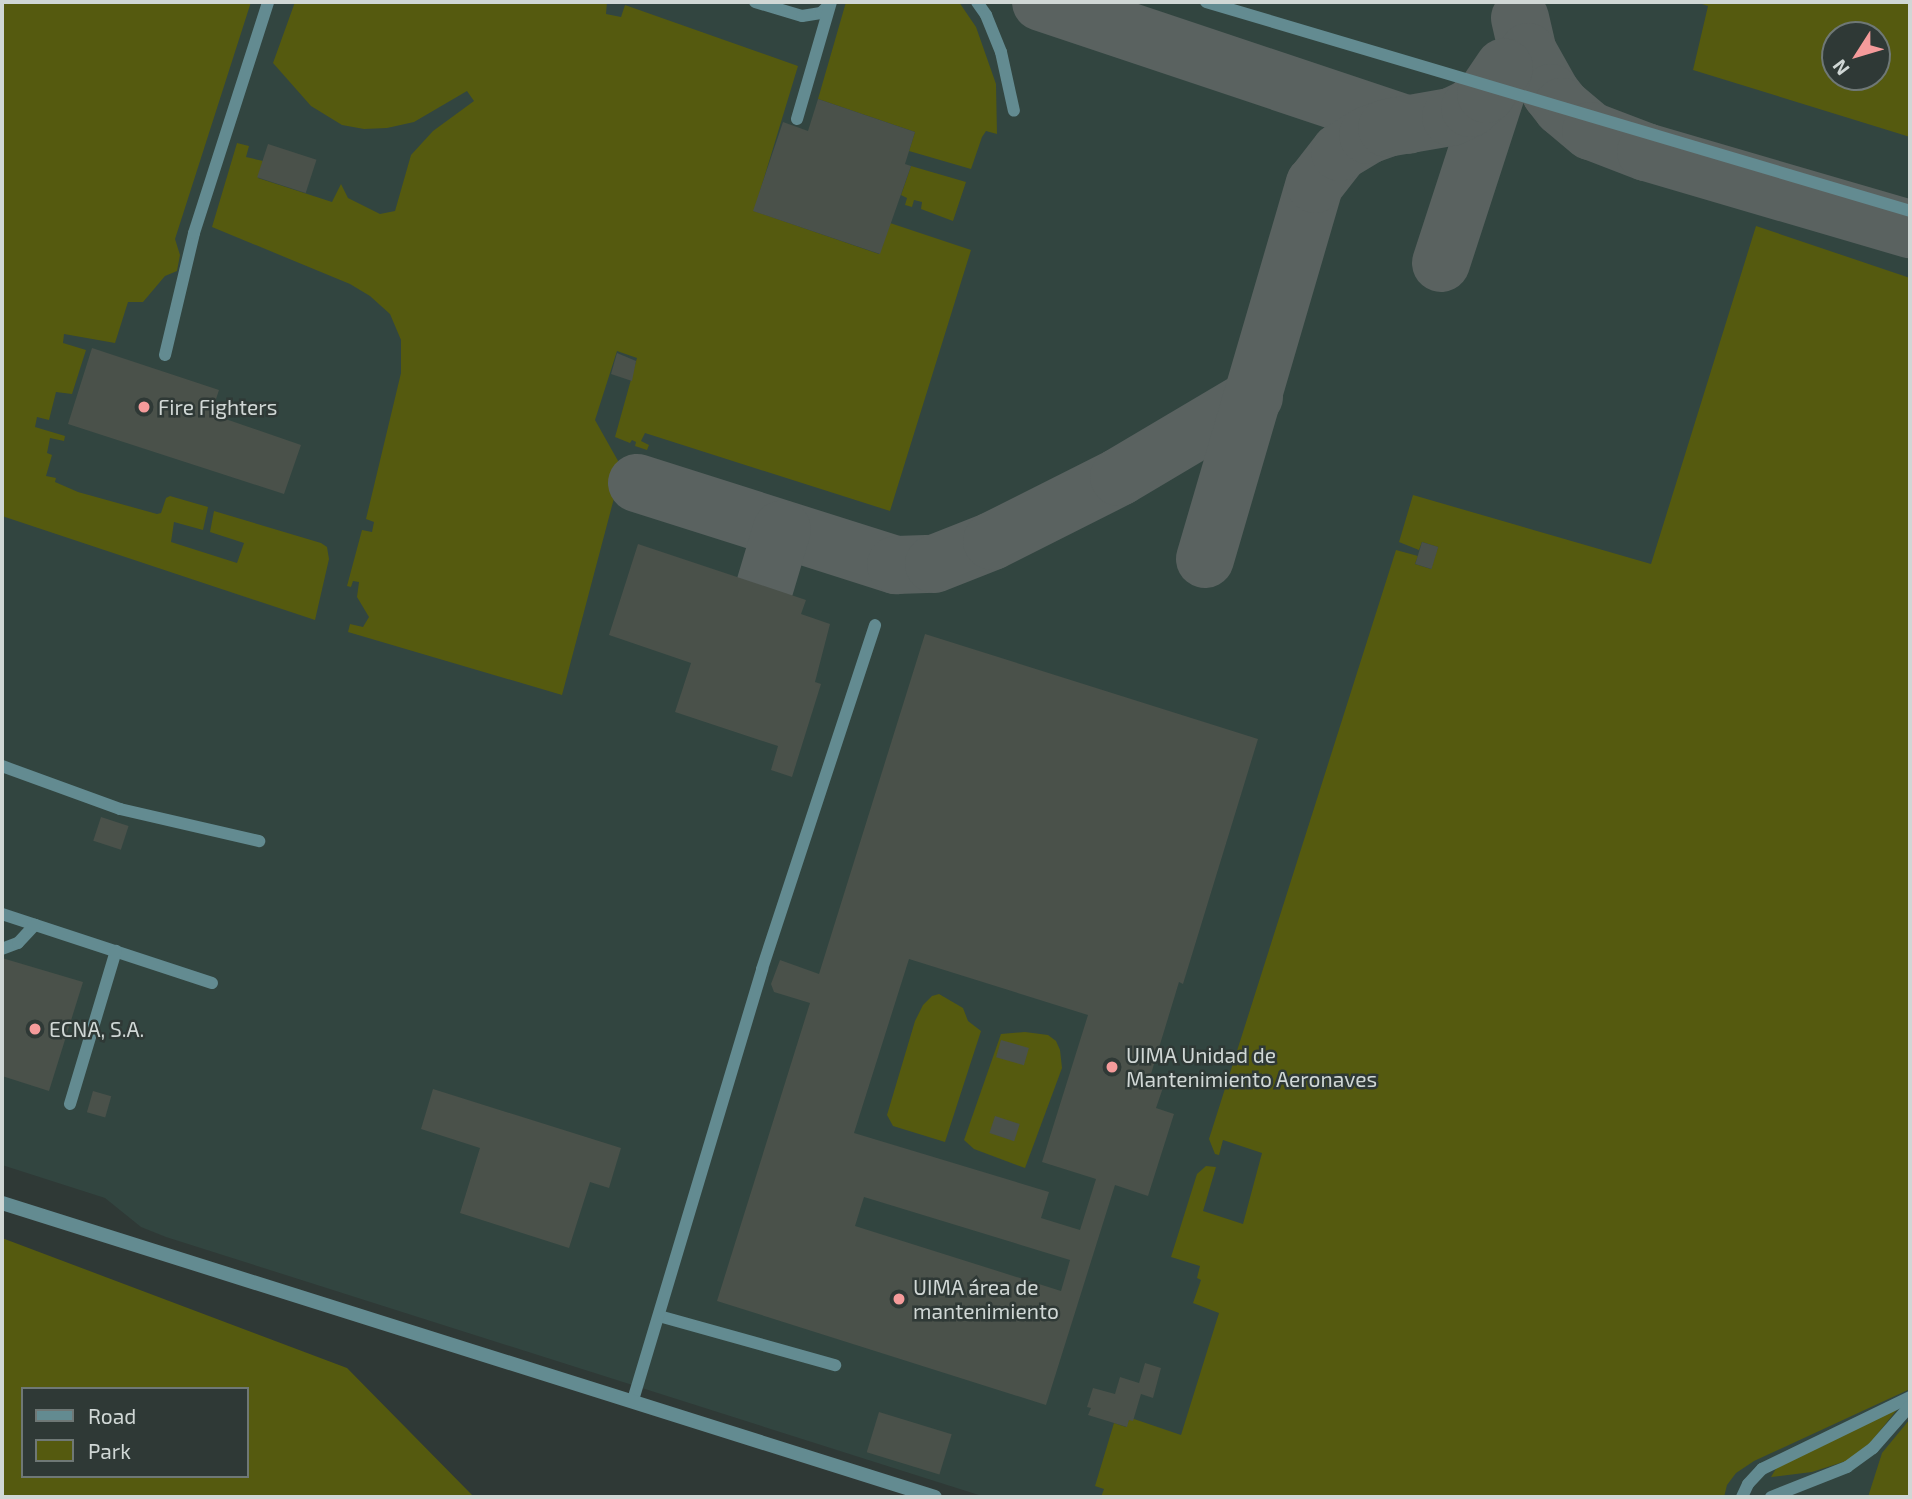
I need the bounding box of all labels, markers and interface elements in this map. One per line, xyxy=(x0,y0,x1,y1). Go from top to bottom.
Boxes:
north arrow xyxy=(1821,21,1891,91)
text: N xyxy=(1827,55,1854,80)
place label: Fire Fighters xyxy=(158,394,277,420)
marker: Fire Fighters xyxy=(136,399,152,415)
place label: ECNA, S.A. xyxy=(49,1016,144,1042)
marker: ECNA, S.A. xyxy=(27,1021,43,1037)
place label: UIMA Unidad de Mantenimiento Aeronaves xyxy=(1126,1042,1378,1092)
marker: UIMA Unidad de Mantenimiento Aeronaves xyxy=(1104,1059,1120,1075)
place label: UIMA área de mantenimiento xyxy=(913,1274,1059,1324)
marker: UIMA área de mantenimiento xyxy=(891,1291,907,1307)
legend xyxy=(21,1387,248,1478)
text: Road xyxy=(88,1403,136,1428)
text: Park xyxy=(88,1438,131,1463)

